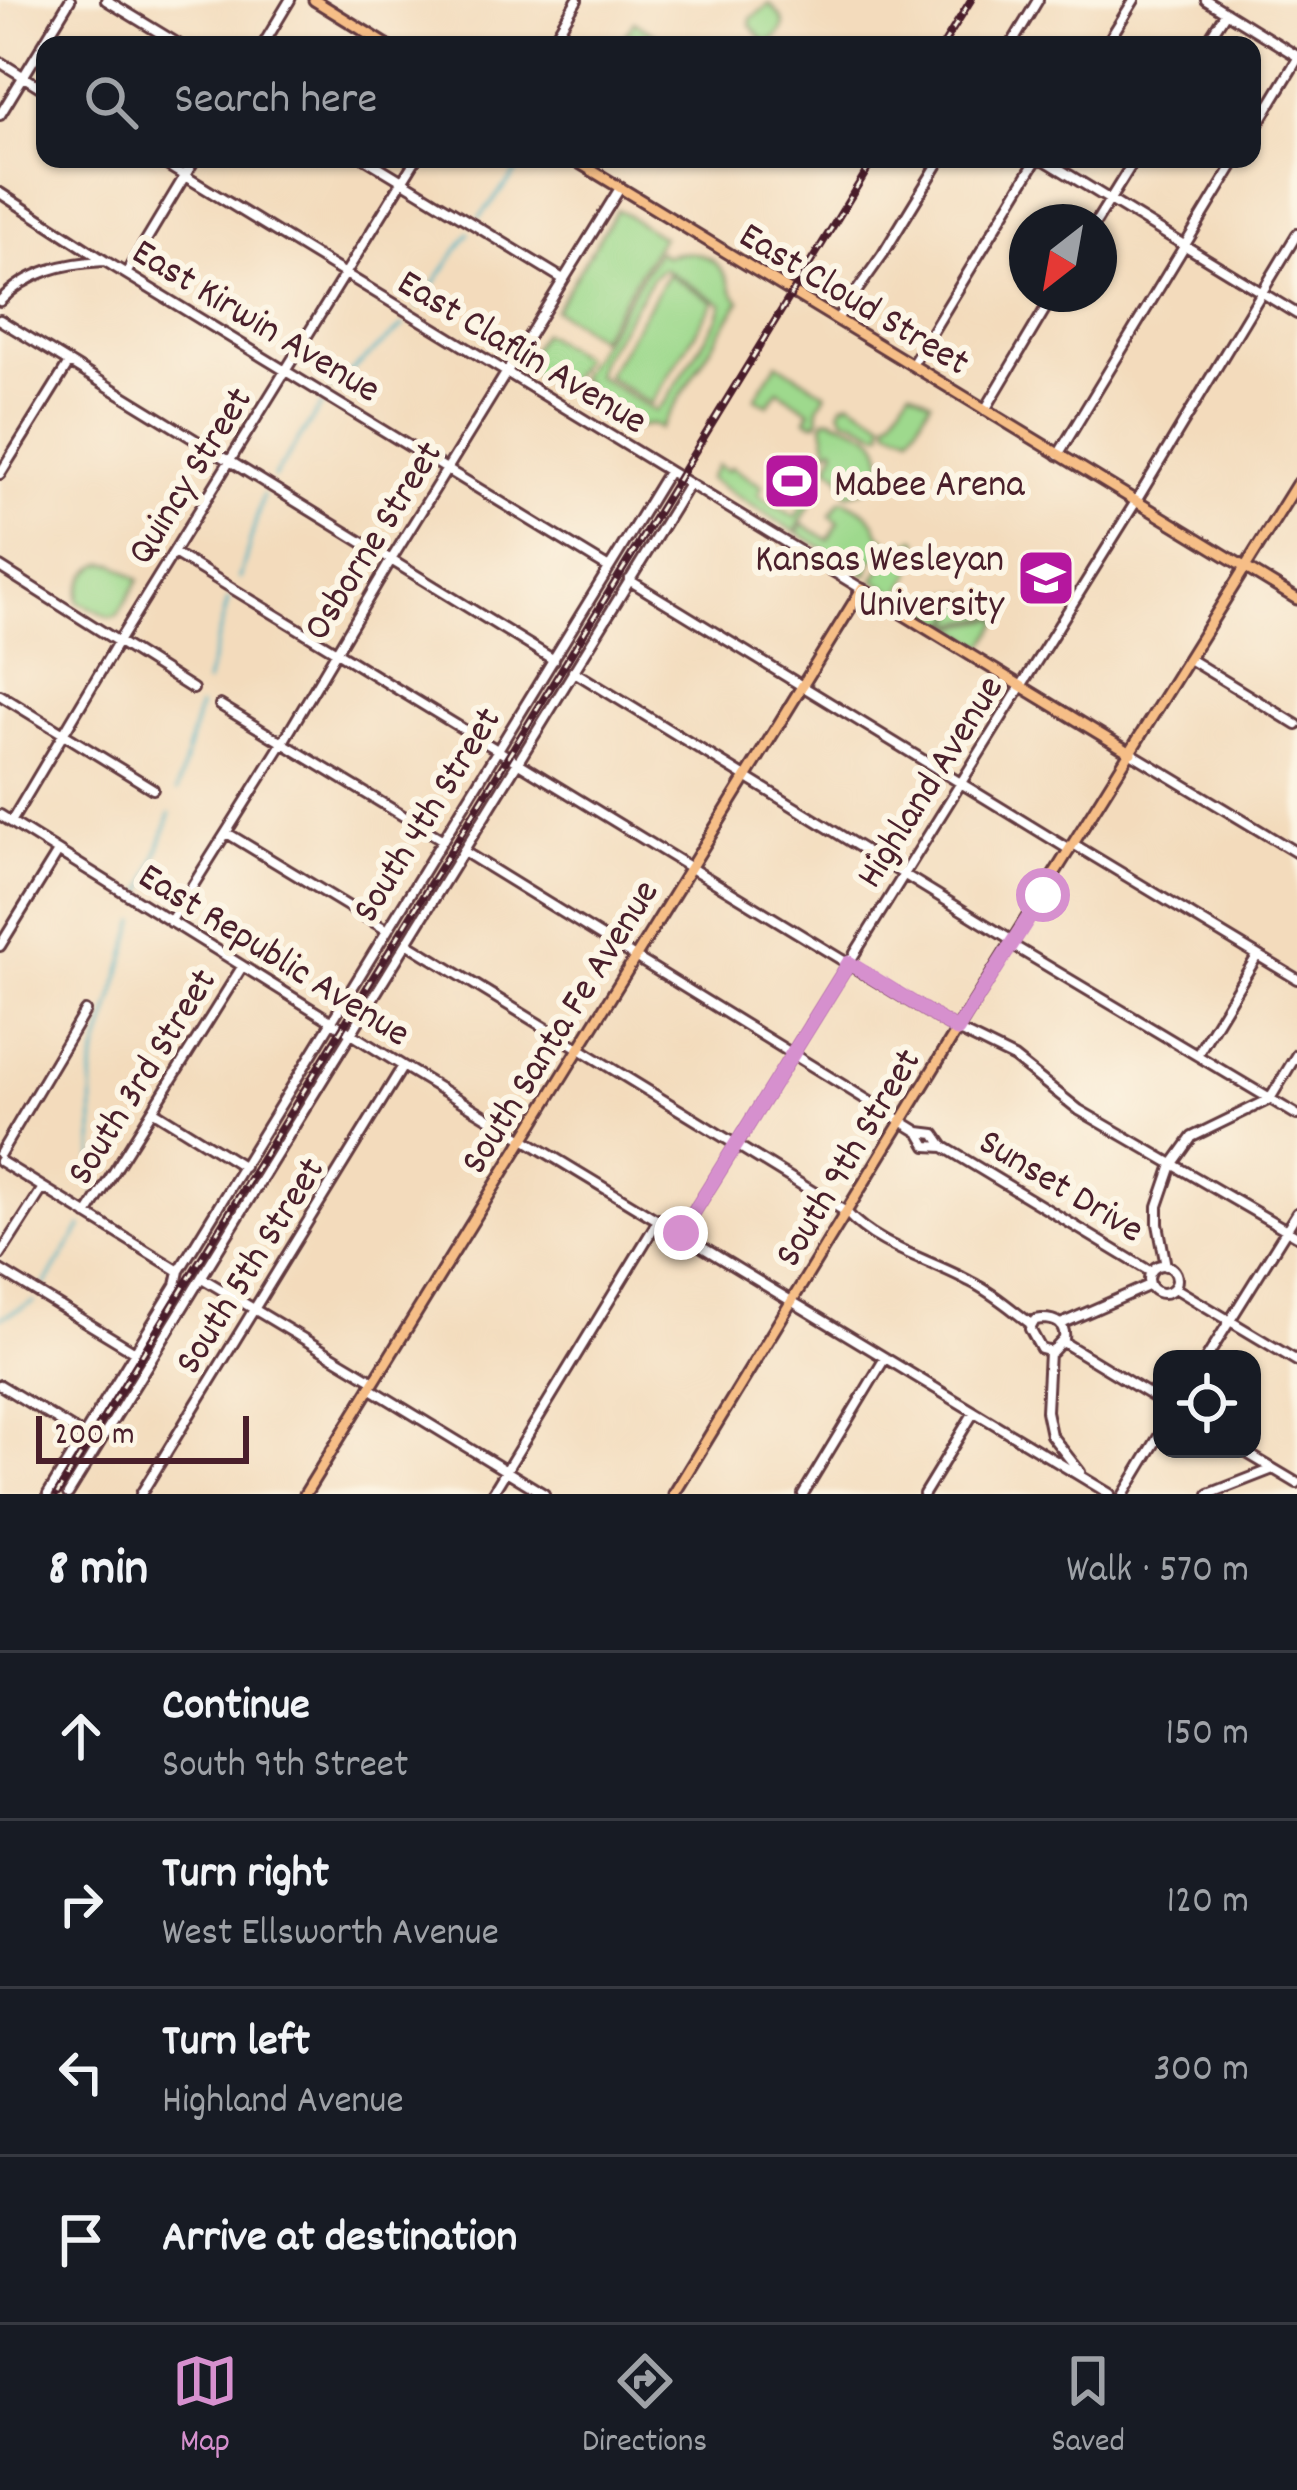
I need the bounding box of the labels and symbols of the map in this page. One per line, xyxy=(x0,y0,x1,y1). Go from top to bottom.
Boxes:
north arrow xyxy=(1009,204,1117,312)
street label: East Cloud Street xyxy=(727,211,978,392)
street label: East Kirwin Avenue xyxy=(120,228,389,420)
street label: East Claflin Avenue xyxy=(385,258,656,451)
street label: Quincy Street xyxy=(116,378,269,577)
street label: Osborne Street xyxy=(292,432,459,653)
sports icon: Mabee Arena xyxy=(761,450,823,512)
place label: Mabee Arena xyxy=(834,460,1025,515)
place label: Kansas Wesleyan University xyxy=(755,535,1005,635)
school or university icon: Kansas Wesleyan University xyxy=(1015,547,1077,609)
street label: Highland Avenue xyxy=(845,666,1020,900)
street label: South 4th Street xyxy=(341,698,518,935)
street label: East Republic Avenue xyxy=(126,852,419,1063)
route start xyxy=(1016,868,1070,922)
street label: South Santa Fe Avenue xyxy=(450,871,675,1186)
street label: South 3rd Street xyxy=(56,959,233,1197)
street label: South 9th Street xyxy=(764,1040,938,1279)
street label: Sunset Drive xyxy=(967,1118,1153,1260)
street label: South 5th Street xyxy=(164,1148,341,1387)
route end xyxy=(654,1206,708,1260)
scale bar xyxy=(36,1410,249,1463)

